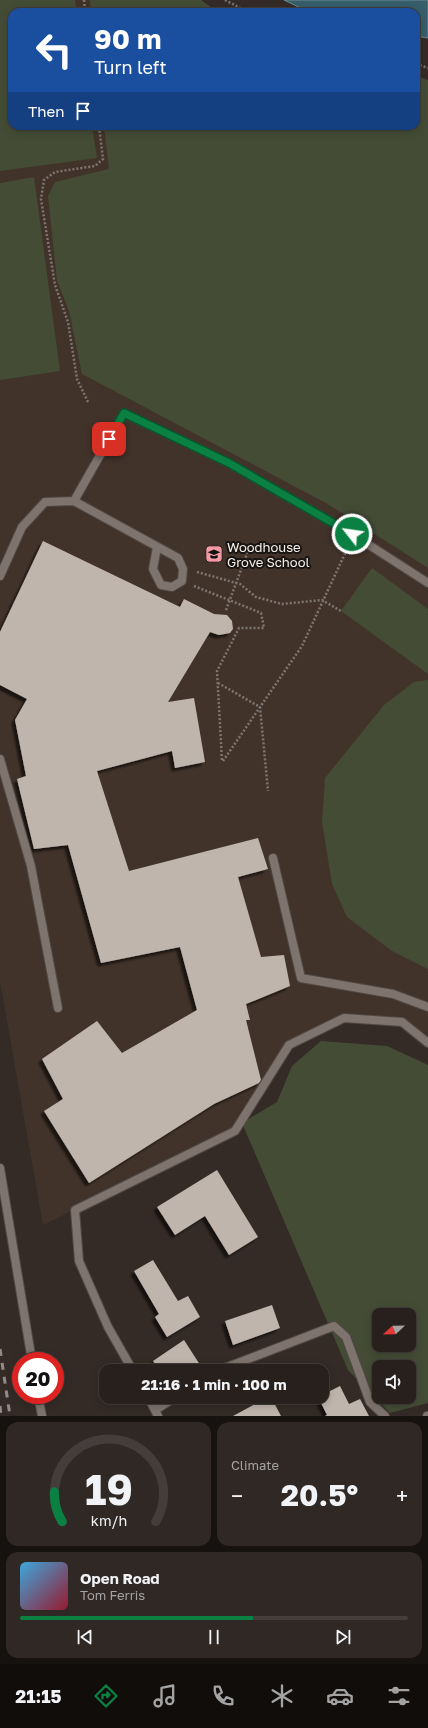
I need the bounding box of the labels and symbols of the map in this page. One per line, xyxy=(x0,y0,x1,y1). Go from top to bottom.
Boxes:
pin xyxy=(92,422,126,456)
position arrow xyxy=(331,513,373,555)
place label: Woodhouse Grove School xyxy=(227,539,310,570)
school or university icon: Woodhouse Grove School xyxy=(204,544,224,564)
north arrow xyxy=(372,1308,416,1352)
speed limit sign: 20 xyxy=(12,1352,64,1404)

